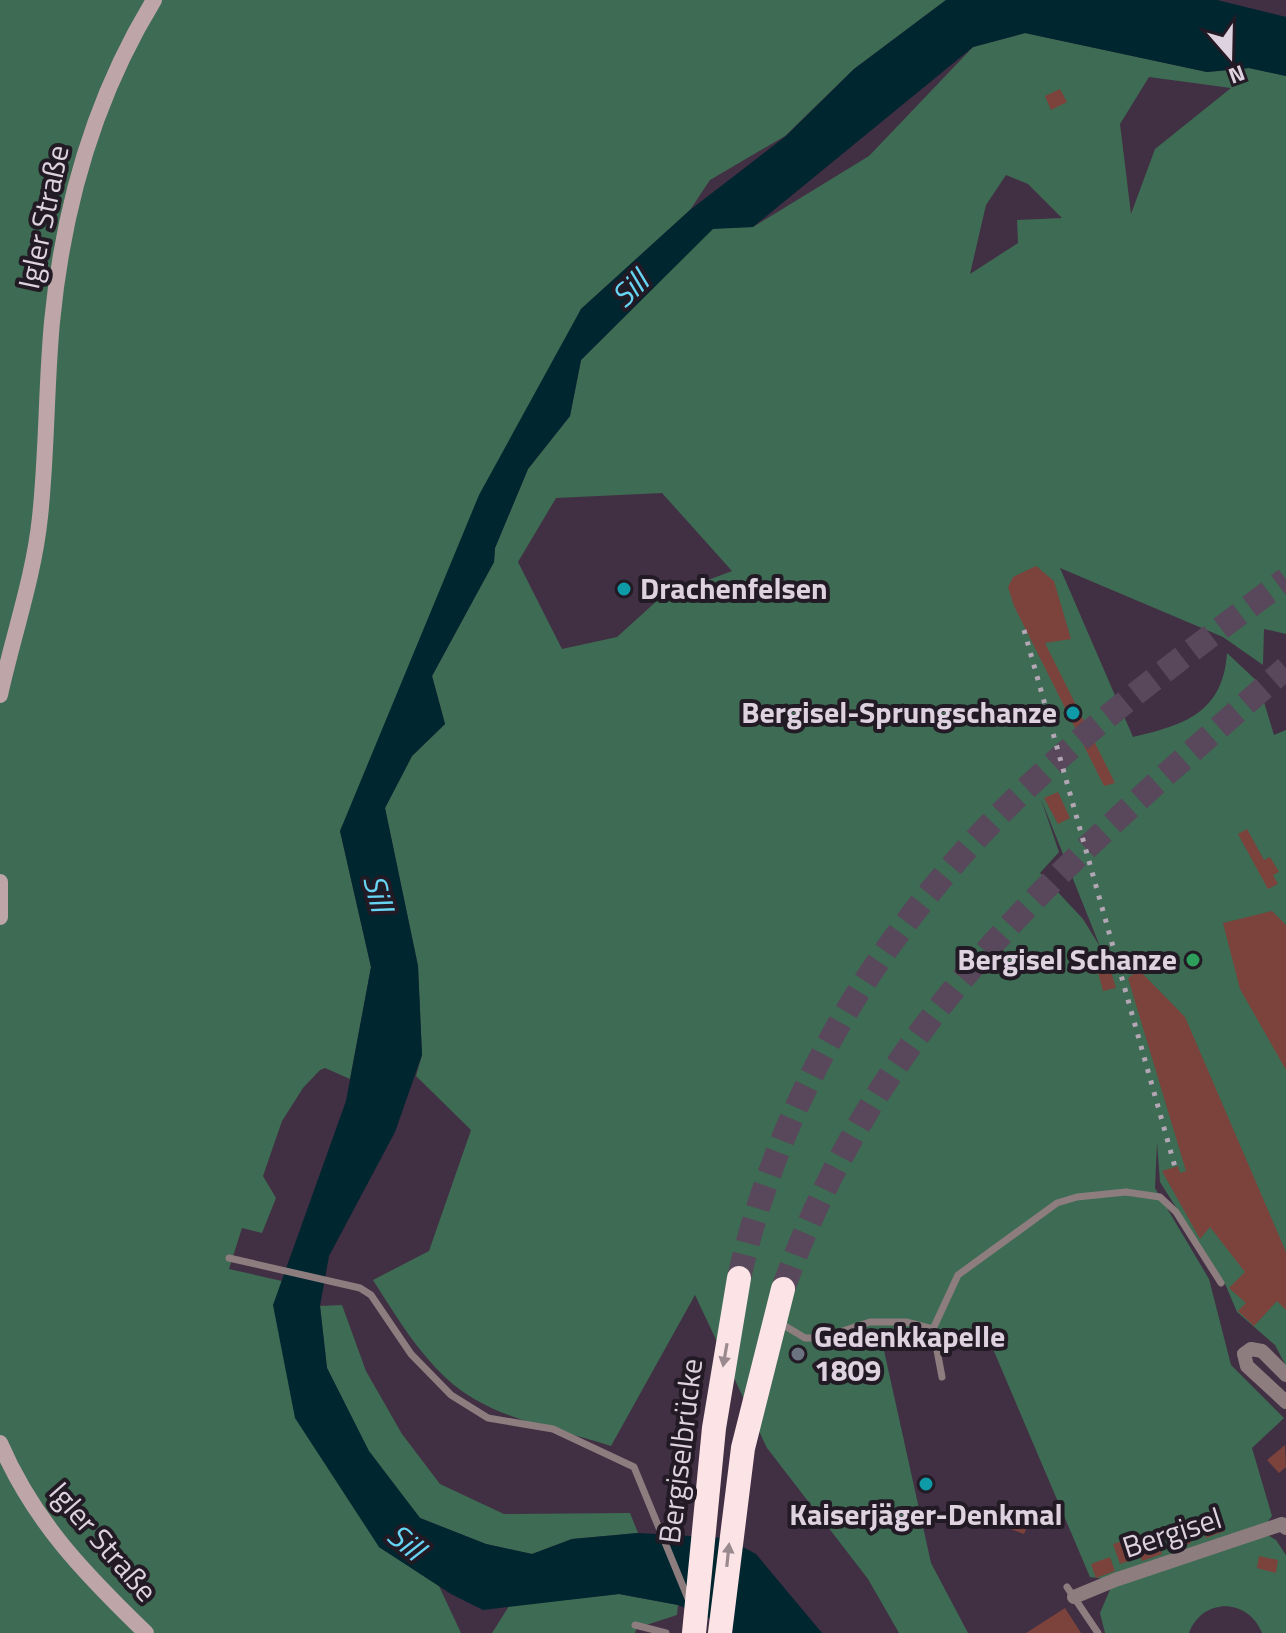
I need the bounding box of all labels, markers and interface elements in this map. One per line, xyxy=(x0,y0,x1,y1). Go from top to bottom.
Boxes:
north arrow xyxy=(1190,16,1270,96)
text: N xyxy=(1224,56,1250,93)
street label: Igler Straße xyxy=(5,141,81,293)
water label: Sill xyxy=(600,256,661,318)
place label: Drachenfelsen xyxy=(640,565,828,611)
marker: Drachenfelsen xyxy=(615,580,633,598)
place label: Bergisel-Sprungschanze xyxy=(741,689,1057,735)
marker: Bergisel-Sprungschanze xyxy=(1064,704,1082,722)
water label: Sill xyxy=(351,869,408,920)
place label: Bergisel Schanze xyxy=(957,936,1177,982)
marker: Bergisel Schanze xyxy=(1184,951,1202,969)
place label: Gedenkkapelle 1809 xyxy=(814,1313,1005,1393)
one-way arrow xyxy=(718,1342,730,1367)
marker: Gedenkkapelle 1809 xyxy=(789,1345,807,1363)
street label: Bergiselbrücke xyxy=(646,1356,714,1546)
street label: Igler Straße xyxy=(39,1471,169,1611)
marker: Kaiserjäger-Denkmal xyxy=(917,1475,935,1493)
place label: Kaiserjäger-Denkmal xyxy=(789,1491,1063,1537)
street label: Bergisel xyxy=(1116,1494,1227,1570)
water label: Sill xyxy=(377,1511,438,1573)
one-way arrow xyxy=(722,1542,735,1567)

